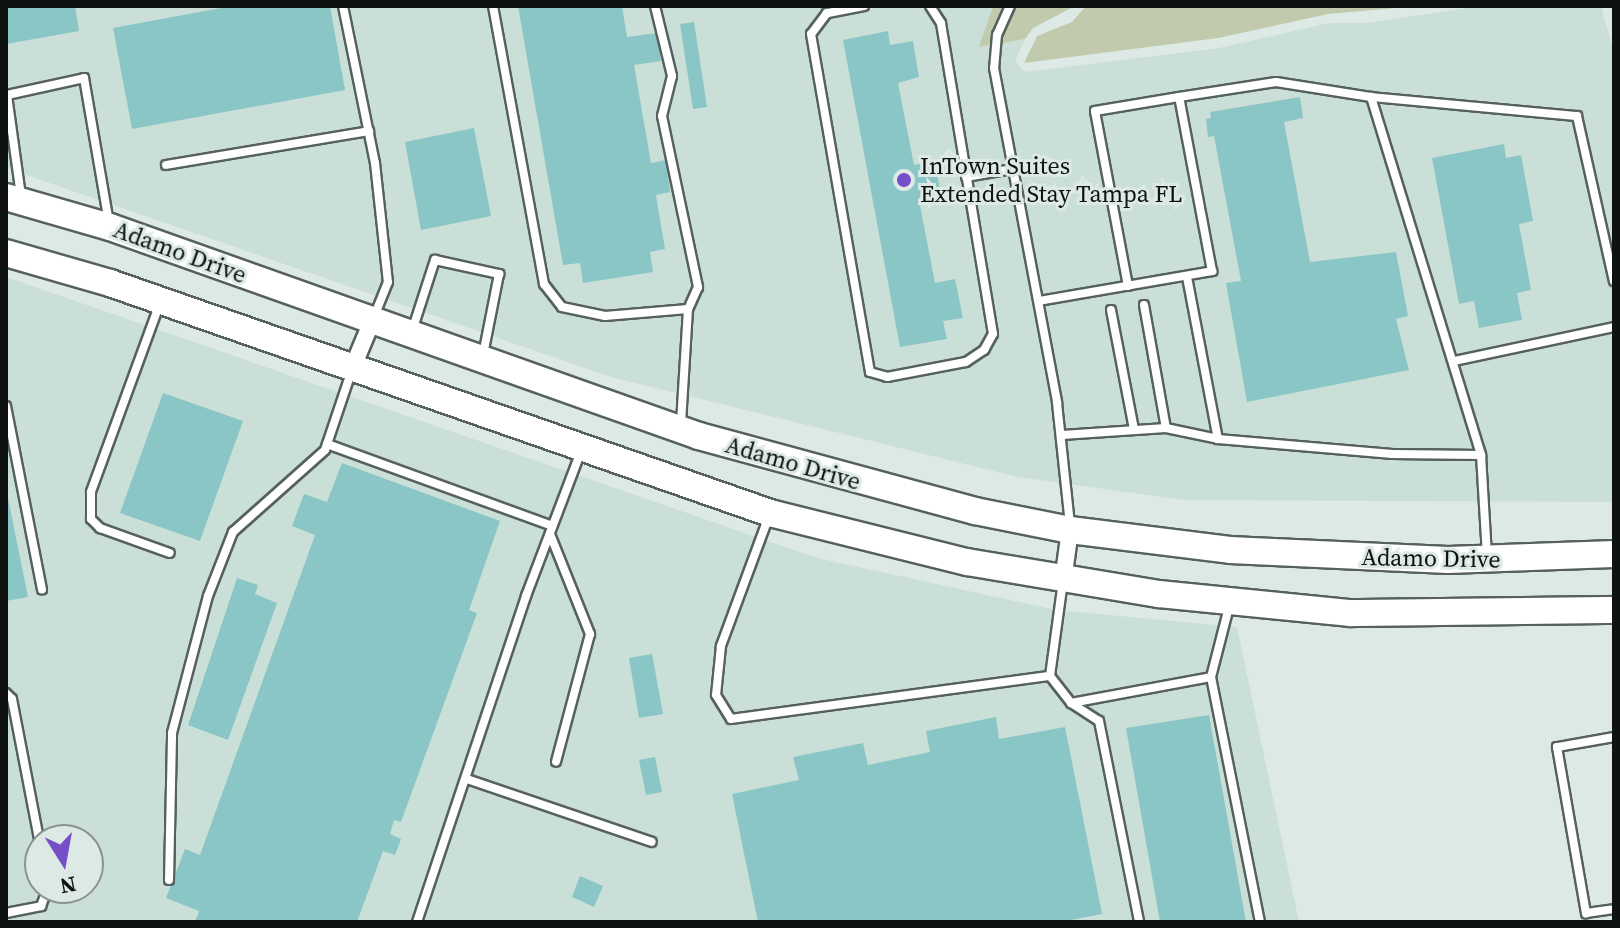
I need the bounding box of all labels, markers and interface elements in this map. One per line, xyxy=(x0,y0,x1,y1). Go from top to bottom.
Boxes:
place label: InTown Suites Extended Stay Tampa FL xyxy=(920,152,1183,208)
marker: InTown Suites Extended Stay Tampa FL xyxy=(895,171,913,189)
street label: Adamo Drive xyxy=(110,215,250,289)
street label: Adamo Drive xyxy=(722,430,864,496)
street label: Adamo Drive xyxy=(1361,542,1501,574)
north arrow xyxy=(24,824,104,904)
text: N xyxy=(57,869,79,902)

